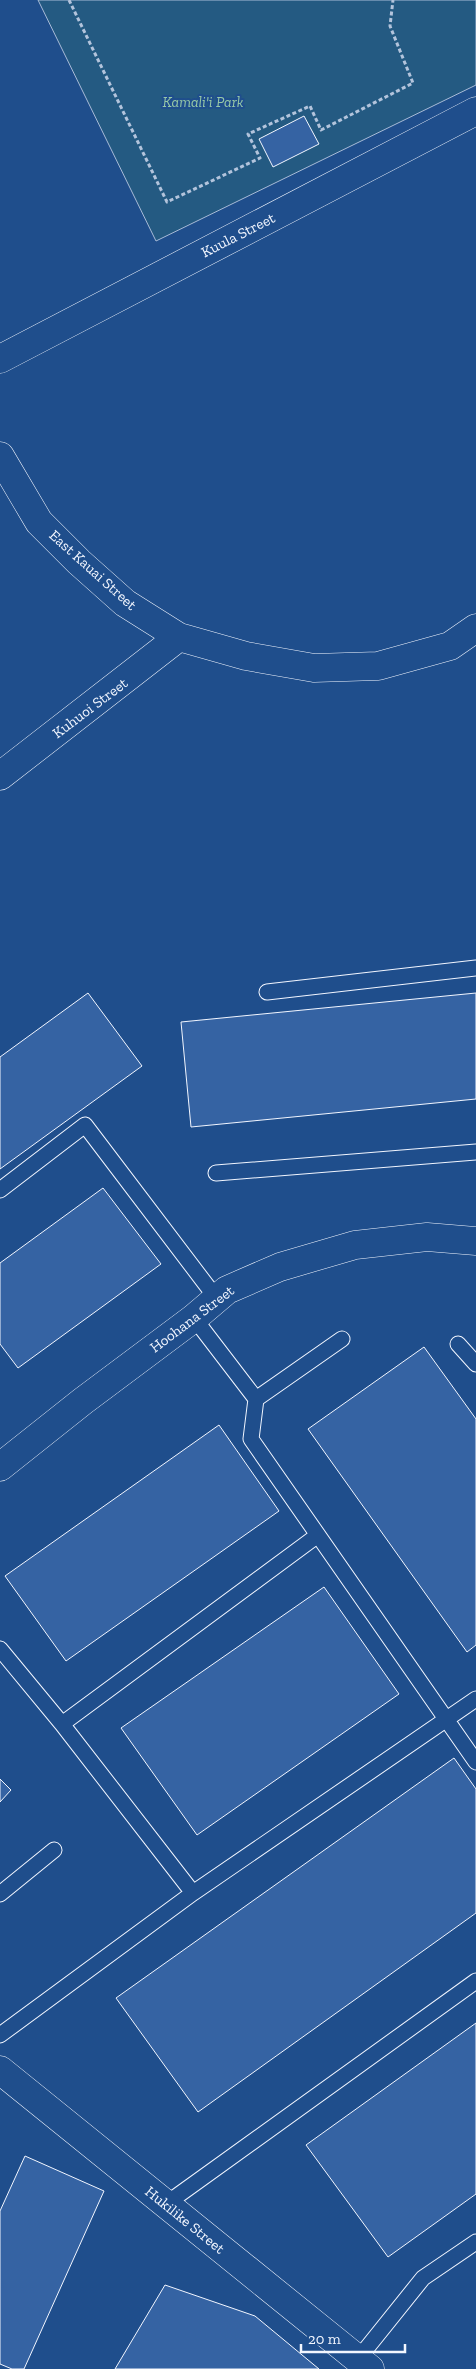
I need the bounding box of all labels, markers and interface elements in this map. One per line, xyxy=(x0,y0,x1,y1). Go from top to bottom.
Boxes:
park label: Kamali'i Park xyxy=(162,93,244,111)
street label: Kuula Street xyxy=(198,209,278,261)
street label: East Kauai Street xyxy=(46,526,141,614)
street label: Kuhuoi Street xyxy=(49,674,132,742)
street label: Hoohana Street xyxy=(146,1281,238,1357)
street label: Hukilike Street xyxy=(142,2182,229,2258)
scale bar xyxy=(301,2322,405,2354)
text: 20 m xyxy=(308,2330,341,2348)

